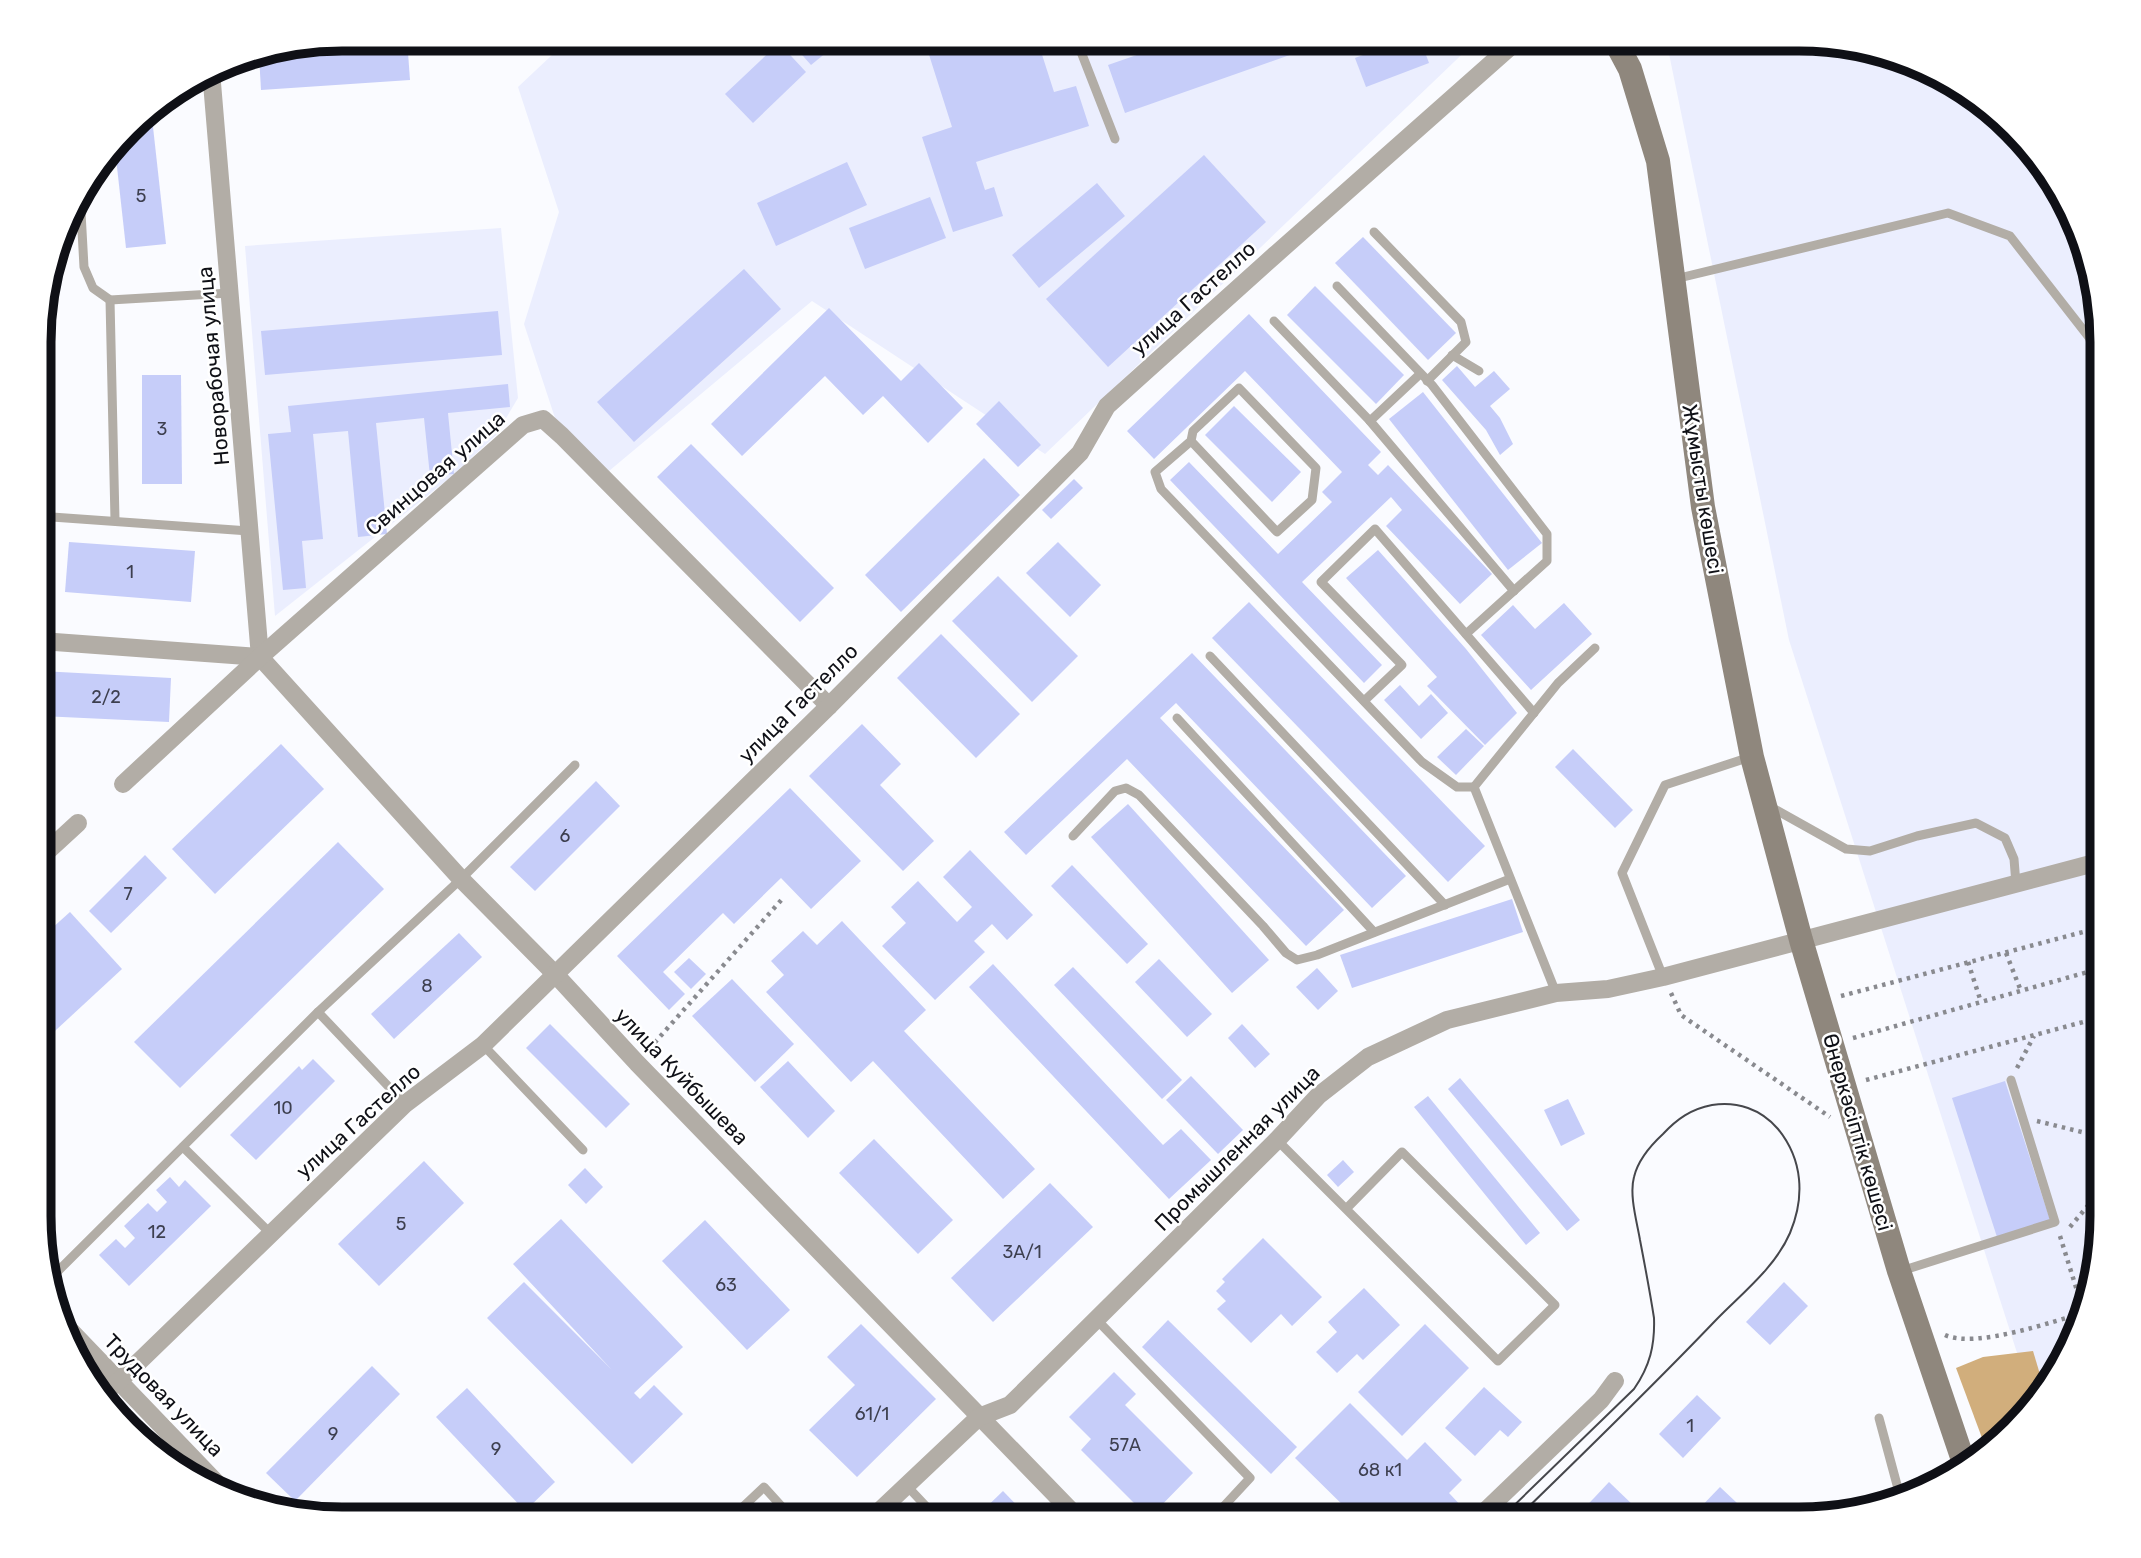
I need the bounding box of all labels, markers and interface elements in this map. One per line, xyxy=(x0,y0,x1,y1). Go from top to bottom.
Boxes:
house number: 5 xyxy=(136,185,146,207)
street label: улица Гастелло xyxy=(1126,236,1260,360)
street label: Новорабочая улица xyxy=(192,266,234,466)
street label: Жұмысты көшесі xyxy=(1677,402,1729,576)
street label: Свинцовая улица xyxy=(360,406,510,540)
house number: 3 xyxy=(157,418,167,440)
house number: 1 xyxy=(126,561,134,583)
street label: улица Гастелло xyxy=(733,638,863,768)
house number: 2/2 xyxy=(91,686,121,708)
house number: 6 xyxy=(560,825,571,847)
house number: 7 xyxy=(123,883,133,905)
house number: 8 xyxy=(421,975,433,997)
street label: улица Куйбышева xyxy=(610,1002,754,1150)
street label: Өнеркәсіптік көшесі xyxy=(1818,1031,1898,1233)
street label: улица Гастелло xyxy=(291,1059,425,1183)
street label: Промышленная улица xyxy=(1149,1060,1325,1236)
house number: 10 xyxy=(273,1097,293,1119)
house number: 5 xyxy=(396,1213,406,1235)
house number: 12 xyxy=(148,1221,166,1243)
house number: 3А/1 xyxy=(1002,1241,1042,1263)
house number: 63 xyxy=(715,1274,737,1296)
street label: Трудовая улица xyxy=(99,1328,229,1462)
house number: 61/1 xyxy=(855,1403,889,1425)
house number: 1 xyxy=(1686,1415,1694,1437)
house number: 9 xyxy=(328,1423,338,1445)
house number: 57А xyxy=(1109,1434,1141,1456)
house number: 9 xyxy=(491,1438,501,1460)
house number: 68 к1 xyxy=(1358,1459,1402,1481)

